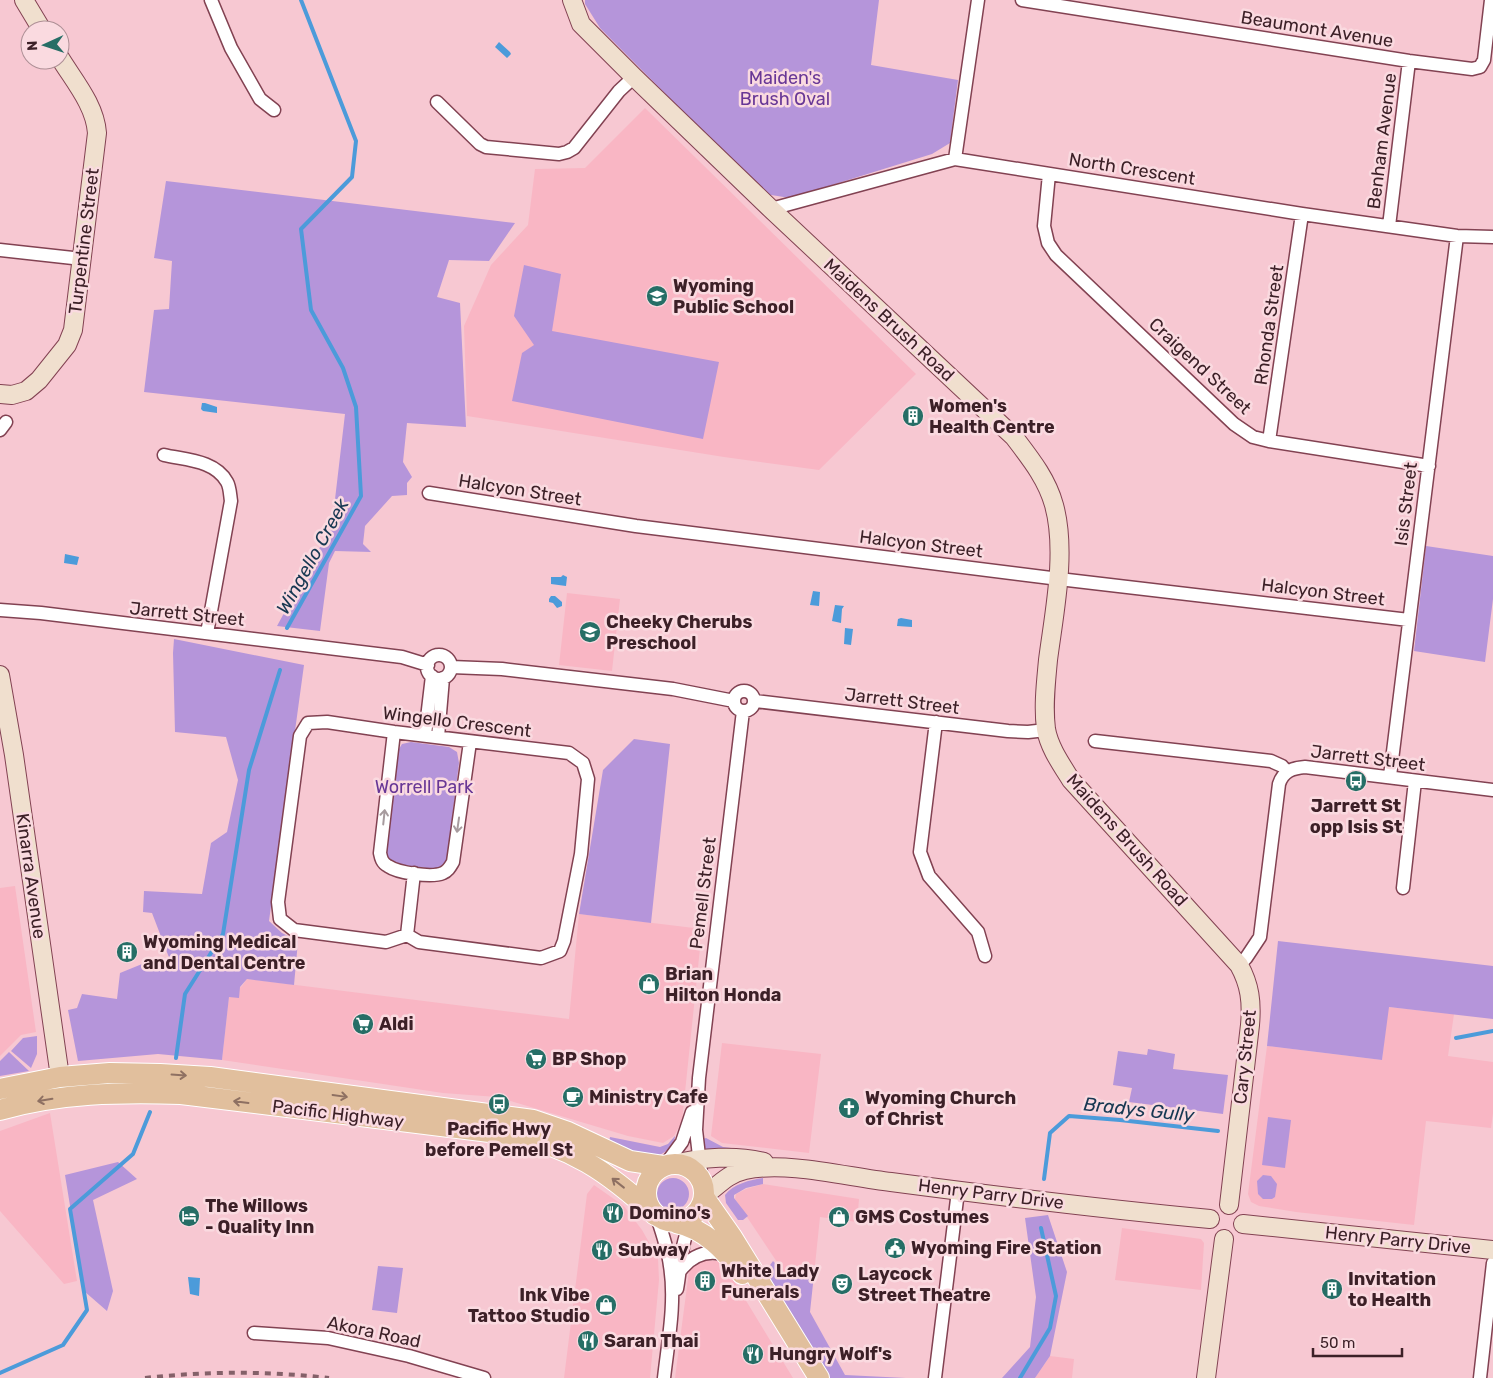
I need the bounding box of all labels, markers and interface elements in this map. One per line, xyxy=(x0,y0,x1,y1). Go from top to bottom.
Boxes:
street label: Beaumont Avenue xyxy=(1239,6,1395,52)
north arrow xyxy=(20,20,70,70)
text: N xyxy=(24,40,41,51)
park label: Maiden's Brush Oval xyxy=(740,67,830,110)
street label: Benham Avenue xyxy=(1363,72,1401,210)
street label: North Crescent xyxy=(1067,148,1197,190)
street label: Turpentine Street xyxy=(64,167,104,315)
street label: Maidens Brush Road xyxy=(819,254,959,386)
street label: Rhonda Street xyxy=(1250,264,1288,386)
place label: Wyoming Public School xyxy=(673,275,794,318)
school or university icon: Wyoming Public School xyxy=(645,284,669,308)
street label: Craigend Street xyxy=(1144,313,1256,419)
place label: Women's Health Centre xyxy=(929,395,1055,438)
building icon: Women's Health Centre xyxy=(901,404,925,428)
street label: Isis Street xyxy=(1390,461,1422,547)
street label: Halcyon Street xyxy=(457,469,583,511)
water label: Wingello Creek xyxy=(271,494,354,618)
street label: Halcyon Street xyxy=(858,526,984,562)
street label: Halcyon Street xyxy=(1260,574,1386,610)
street label: Jarrett Street xyxy=(129,597,245,631)
place label: Cheeky Cherubs Preschool xyxy=(606,611,752,654)
school or university icon: Cheeky Cherubs Preschool xyxy=(578,620,602,644)
street label: Jarrett Street xyxy=(843,683,961,719)
street label: Wingello Crescent xyxy=(381,702,533,742)
street label: Jarrett Street xyxy=(1309,740,1427,776)
street label: Maidens Brush Road xyxy=(1062,769,1192,911)
bus stop icon: Jarrett St opp Isis St xyxy=(1344,769,1368,793)
park label: Worrell Park xyxy=(375,776,474,798)
place label: Jarrett St opp Isis St xyxy=(1310,795,1402,838)
one-way arrow xyxy=(379,809,389,825)
street label: Kinarra Avenue xyxy=(11,812,51,940)
one-way arrow xyxy=(453,816,463,832)
street label: Pemell Street xyxy=(685,836,721,950)
place label: Wyoming Medical and Dental Centre xyxy=(143,931,306,974)
building icon: Wyoming Medical and Dental Centre xyxy=(115,940,139,964)
place label: Brian Hilton Honda xyxy=(665,963,781,1006)
shop icon: Brian Hilton Honda xyxy=(637,972,661,996)
street label: Cary Street xyxy=(1229,1009,1261,1105)
supermarket icon: Aldi xyxy=(351,1012,375,1036)
place label: Aldi xyxy=(379,1013,414,1035)
supermarket icon: BP Shop xyxy=(524,1047,548,1071)
place label: BP Shop xyxy=(552,1048,626,1070)
one-way arrow xyxy=(171,1071,187,1080)
cafe icon: Ministry Cafe xyxy=(561,1085,585,1109)
place label: Ministry Cafe xyxy=(589,1086,708,1108)
place label: Wyoming Church of Christ xyxy=(865,1087,1016,1130)
one-way arrow xyxy=(332,1091,348,1101)
bus stop icon: Pacific Hwy before Pemell St xyxy=(487,1092,511,1116)
water label: Bradys Gully xyxy=(1082,1092,1196,1127)
street label: Pacific Highway xyxy=(271,1095,405,1133)
one-way arrow xyxy=(37,1096,53,1106)
church icon: Wyoming Church of Christ xyxy=(837,1096,861,1120)
one-way arrow xyxy=(234,1097,250,1107)
place label: Pacific Hwy before Pemell St xyxy=(425,1118,573,1161)
street label: Henry Parry Drive xyxy=(917,1174,1065,1214)
one-way arrow xyxy=(612,1177,625,1188)
place label: The Willows - Quality Inn xyxy=(205,1195,314,1238)
restaurant icon: Domino's xyxy=(601,1201,625,1225)
place label: Domino's xyxy=(629,1202,711,1224)
hotel icon: The Willows - Quality Inn xyxy=(177,1204,201,1228)
shop icon: GMS Costumes xyxy=(827,1205,851,1229)
place label: GMS Costumes xyxy=(855,1206,989,1228)
street label: Henry Parry Drive xyxy=(1324,1221,1472,1259)
public building icon: Wyoming Fire Station xyxy=(883,1236,907,1260)
place label: Wyoming Fire Station xyxy=(911,1237,1102,1259)
restaurant icon: Subway xyxy=(590,1238,614,1262)
place label: Subway xyxy=(618,1239,689,1261)
place label: White Lady Funerals xyxy=(721,1260,819,1303)
place label: Laycock Street Theatre xyxy=(858,1263,991,1306)
place label: Invitation to Health xyxy=(1348,1268,1436,1311)
building icon: White Lady Funerals xyxy=(693,1269,717,1293)
theatre icon: Laycock Street Theatre xyxy=(830,1272,854,1296)
building icon: Invitation to Health xyxy=(1320,1277,1344,1301)
place label: Ink Vibe Tattoo Studio xyxy=(468,1284,590,1327)
shop icon: Ink Vibe Tattoo Studio xyxy=(594,1293,618,1317)
street label: Akora Road xyxy=(325,1311,423,1353)
scale bar xyxy=(1313,1326,1402,1358)
restaurant icon: Saran Thai xyxy=(576,1329,600,1353)
place label: Saran Thai xyxy=(604,1330,699,1352)
text: 50 m xyxy=(1320,1334,1355,1352)
restaurant icon: Hungry Wolf's xyxy=(741,1342,765,1366)
place label: Hungry Wolf's xyxy=(769,1343,892,1365)

